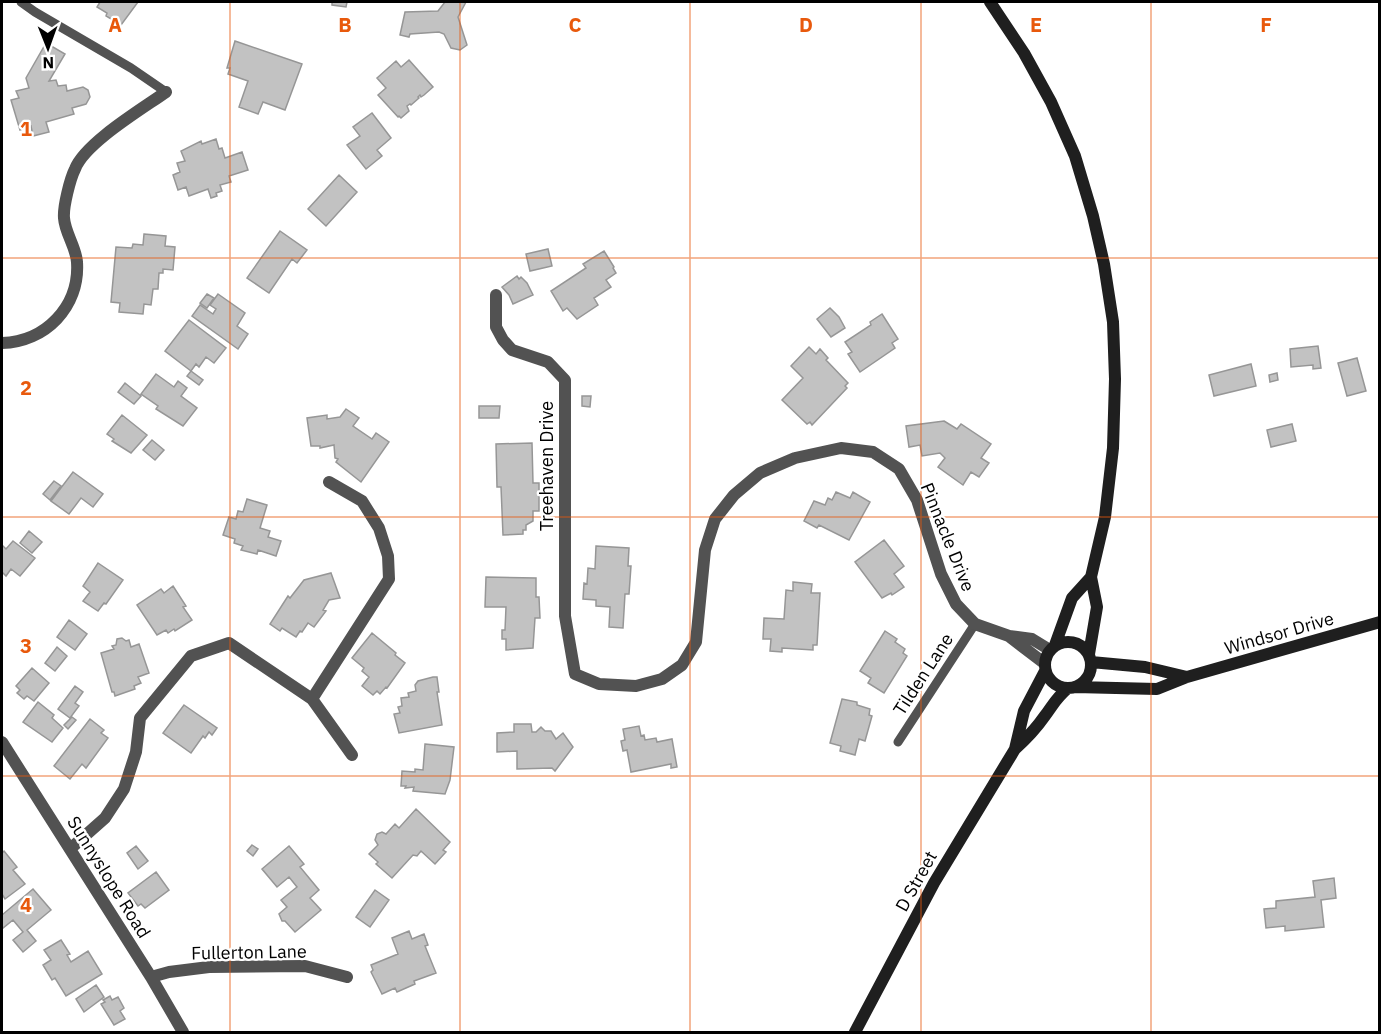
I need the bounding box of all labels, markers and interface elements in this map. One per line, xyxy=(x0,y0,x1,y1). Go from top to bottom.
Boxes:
text: A xyxy=(108,11,122,38)
text: B xyxy=(338,11,352,38)
text: C xyxy=(568,11,582,38)
text: D xyxy=(799,11,813,38)
text: E xyxy=(1030,11,1042,38)
text: F xyxy=(1260,11,1272,38)
north arrow xyxy=(18,18,78,78)
text: N xyxy=(42,53,54,73)
text: 1 xyxy=(20,115,32,142)
text: 2 xyxy=(20,374,32,401)
street label: Treehaven Drive xyxy=(535,401,558,531)
street label: Pinnacle Drive xyxy=(916,479,980,595)
street label: Windsor Drive xyxy=(1222,606,1336,660)
street label: Tilden Lane xyxy=(888,629,958,719)
text: 3 xyxy=(20,632,32,659)
street label: Sunnyslope Road xyxy=(62,812,156,942)
street label: D Street xyxy=(890,847,942,915)
text: 4 xyxy=(20,891,32,918)
street label: Fullerton Lane xyxy=(191,939,307,965)

